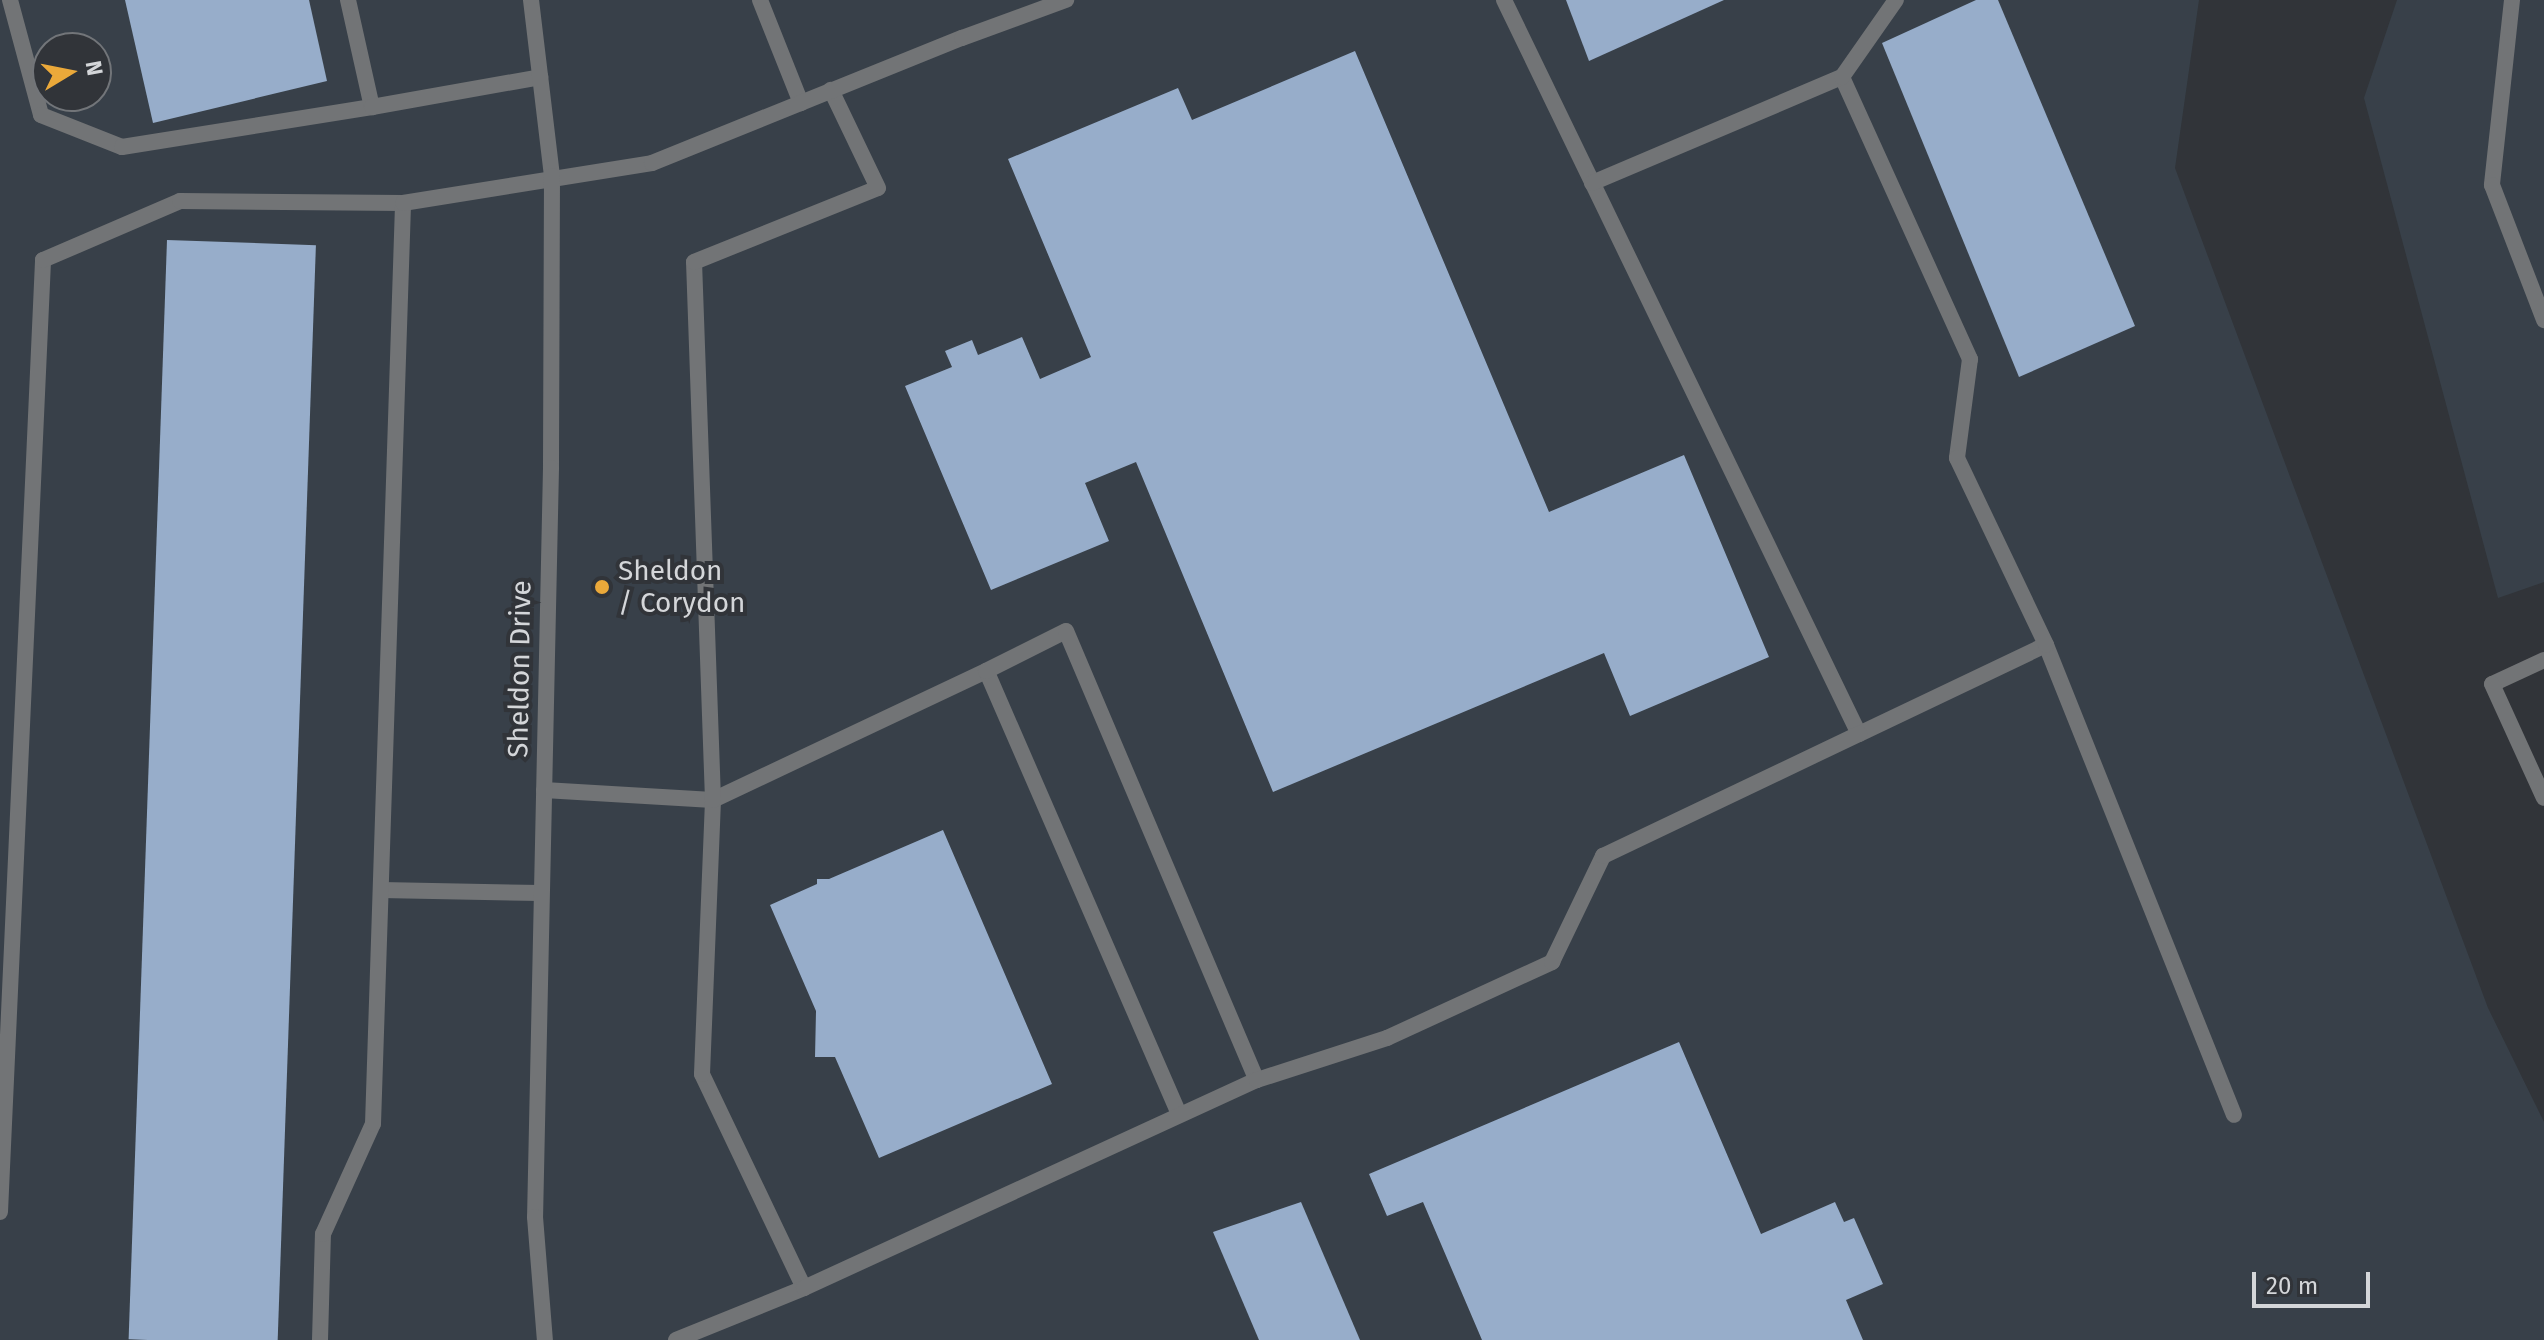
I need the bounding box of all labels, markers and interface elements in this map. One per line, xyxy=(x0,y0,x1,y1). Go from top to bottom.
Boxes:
north arrow xyxy=(32,32,112,112)
text: N xyxy=(80,59,109,78)
place label: Sheldon / Corydon xyxy=(618,554,745,620)
marker: Sheldon / Corydon xyxy=(593,578,611,596)
street label: Sheldon Drive xyxy=(502,580,538,758)
scale bar xyxy=(2256,1256,2374,1306)
text: 20 m xyxy=(2266,1272,2318,1300)

